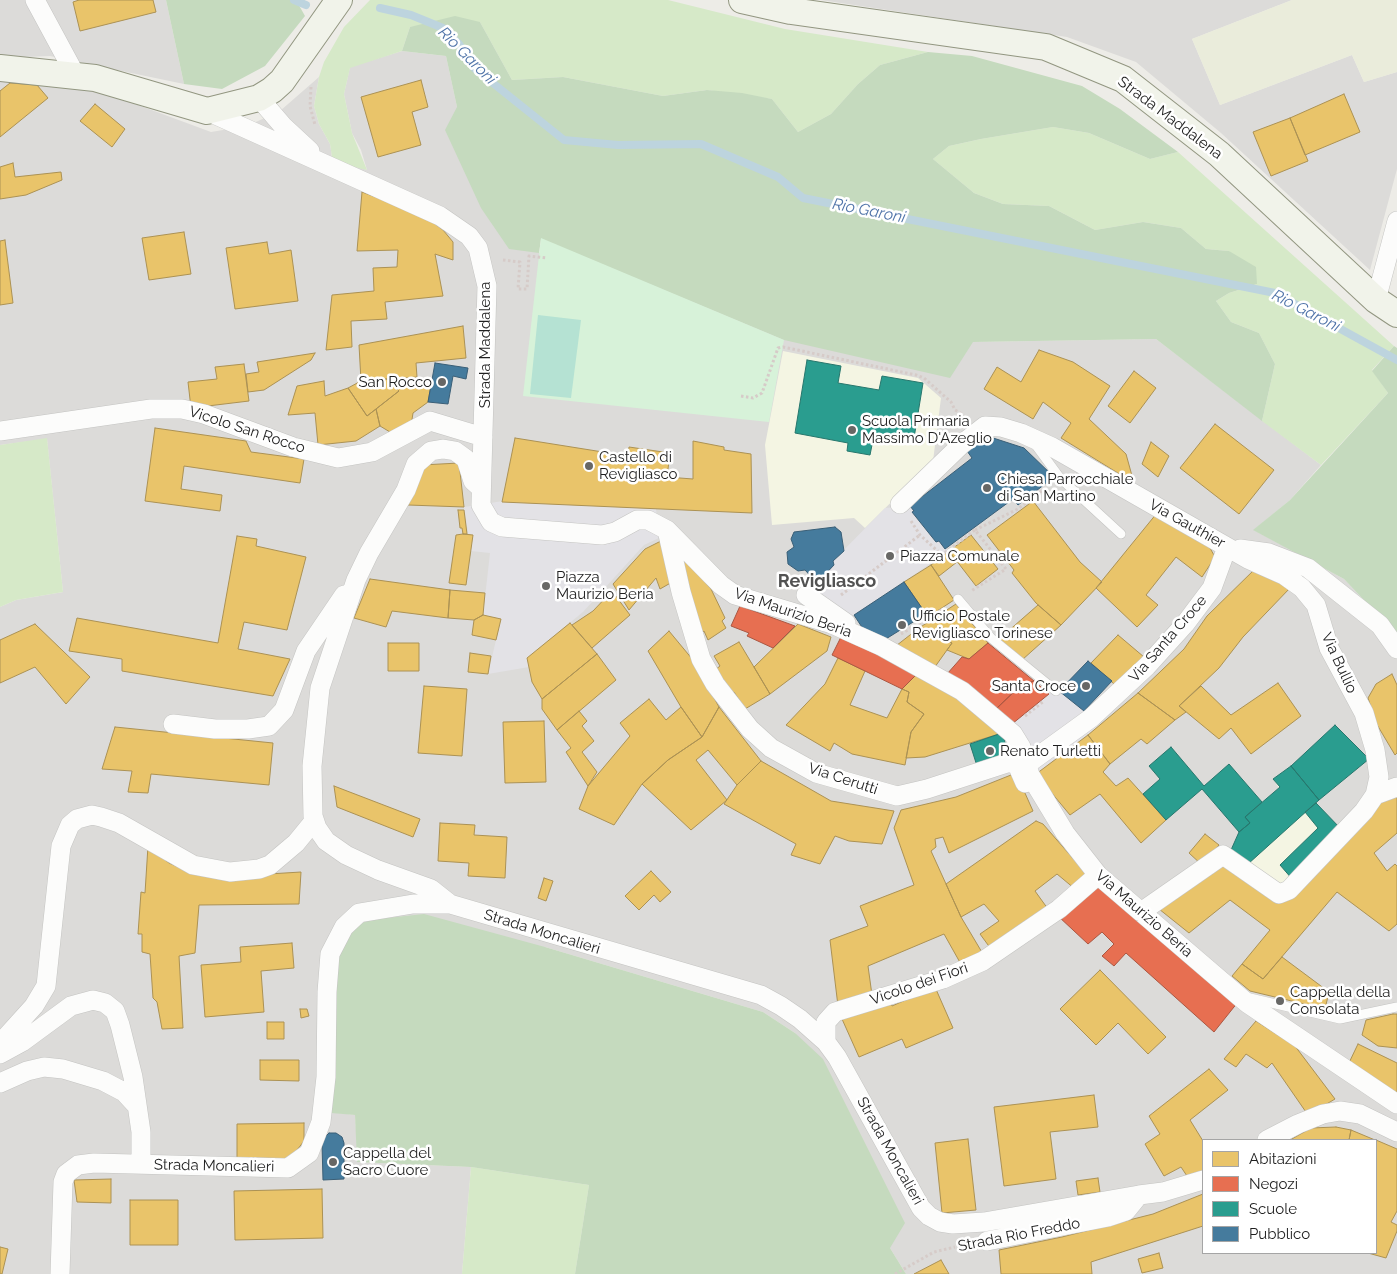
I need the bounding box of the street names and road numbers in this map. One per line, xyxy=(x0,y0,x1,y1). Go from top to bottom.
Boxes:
street label: Strada Maddalena xyxy=(1114,73,1226,163)
street label: Strada Maddalena xyxy=(476,282,494,408)
street label: Vicolo San Rocco xyxy=(187,403,307,457)
street label: Via Gauthier xyxy=(1146,496,1228,552)
street label: Via Maurizio Beria xyxy=(732,584,854,642)
street label: Via Santa Croce xyxy=(1125,592,1211,686)
street label: Via Bullio xyxy=(1317,630,1361,696)
street label: Via Cerutti xyxy=(806,759,880,799)
street label: Via Maurizio Beria xyxy=(1092,867,1196,961)
street label: Strada Moncalieri xyxy=(482,906,602,958)
street label: Vicolo dei Fiori xyxy=(868,959,970,1009)
street label: Strada Moncalieri xyxy=(853,1094,927,1208)
street label: Strada Moncalieri xyxy=(154,1156,274,1176)
street label: Strada Rio Freddo xyxy=(956,1214,1082,1256)

